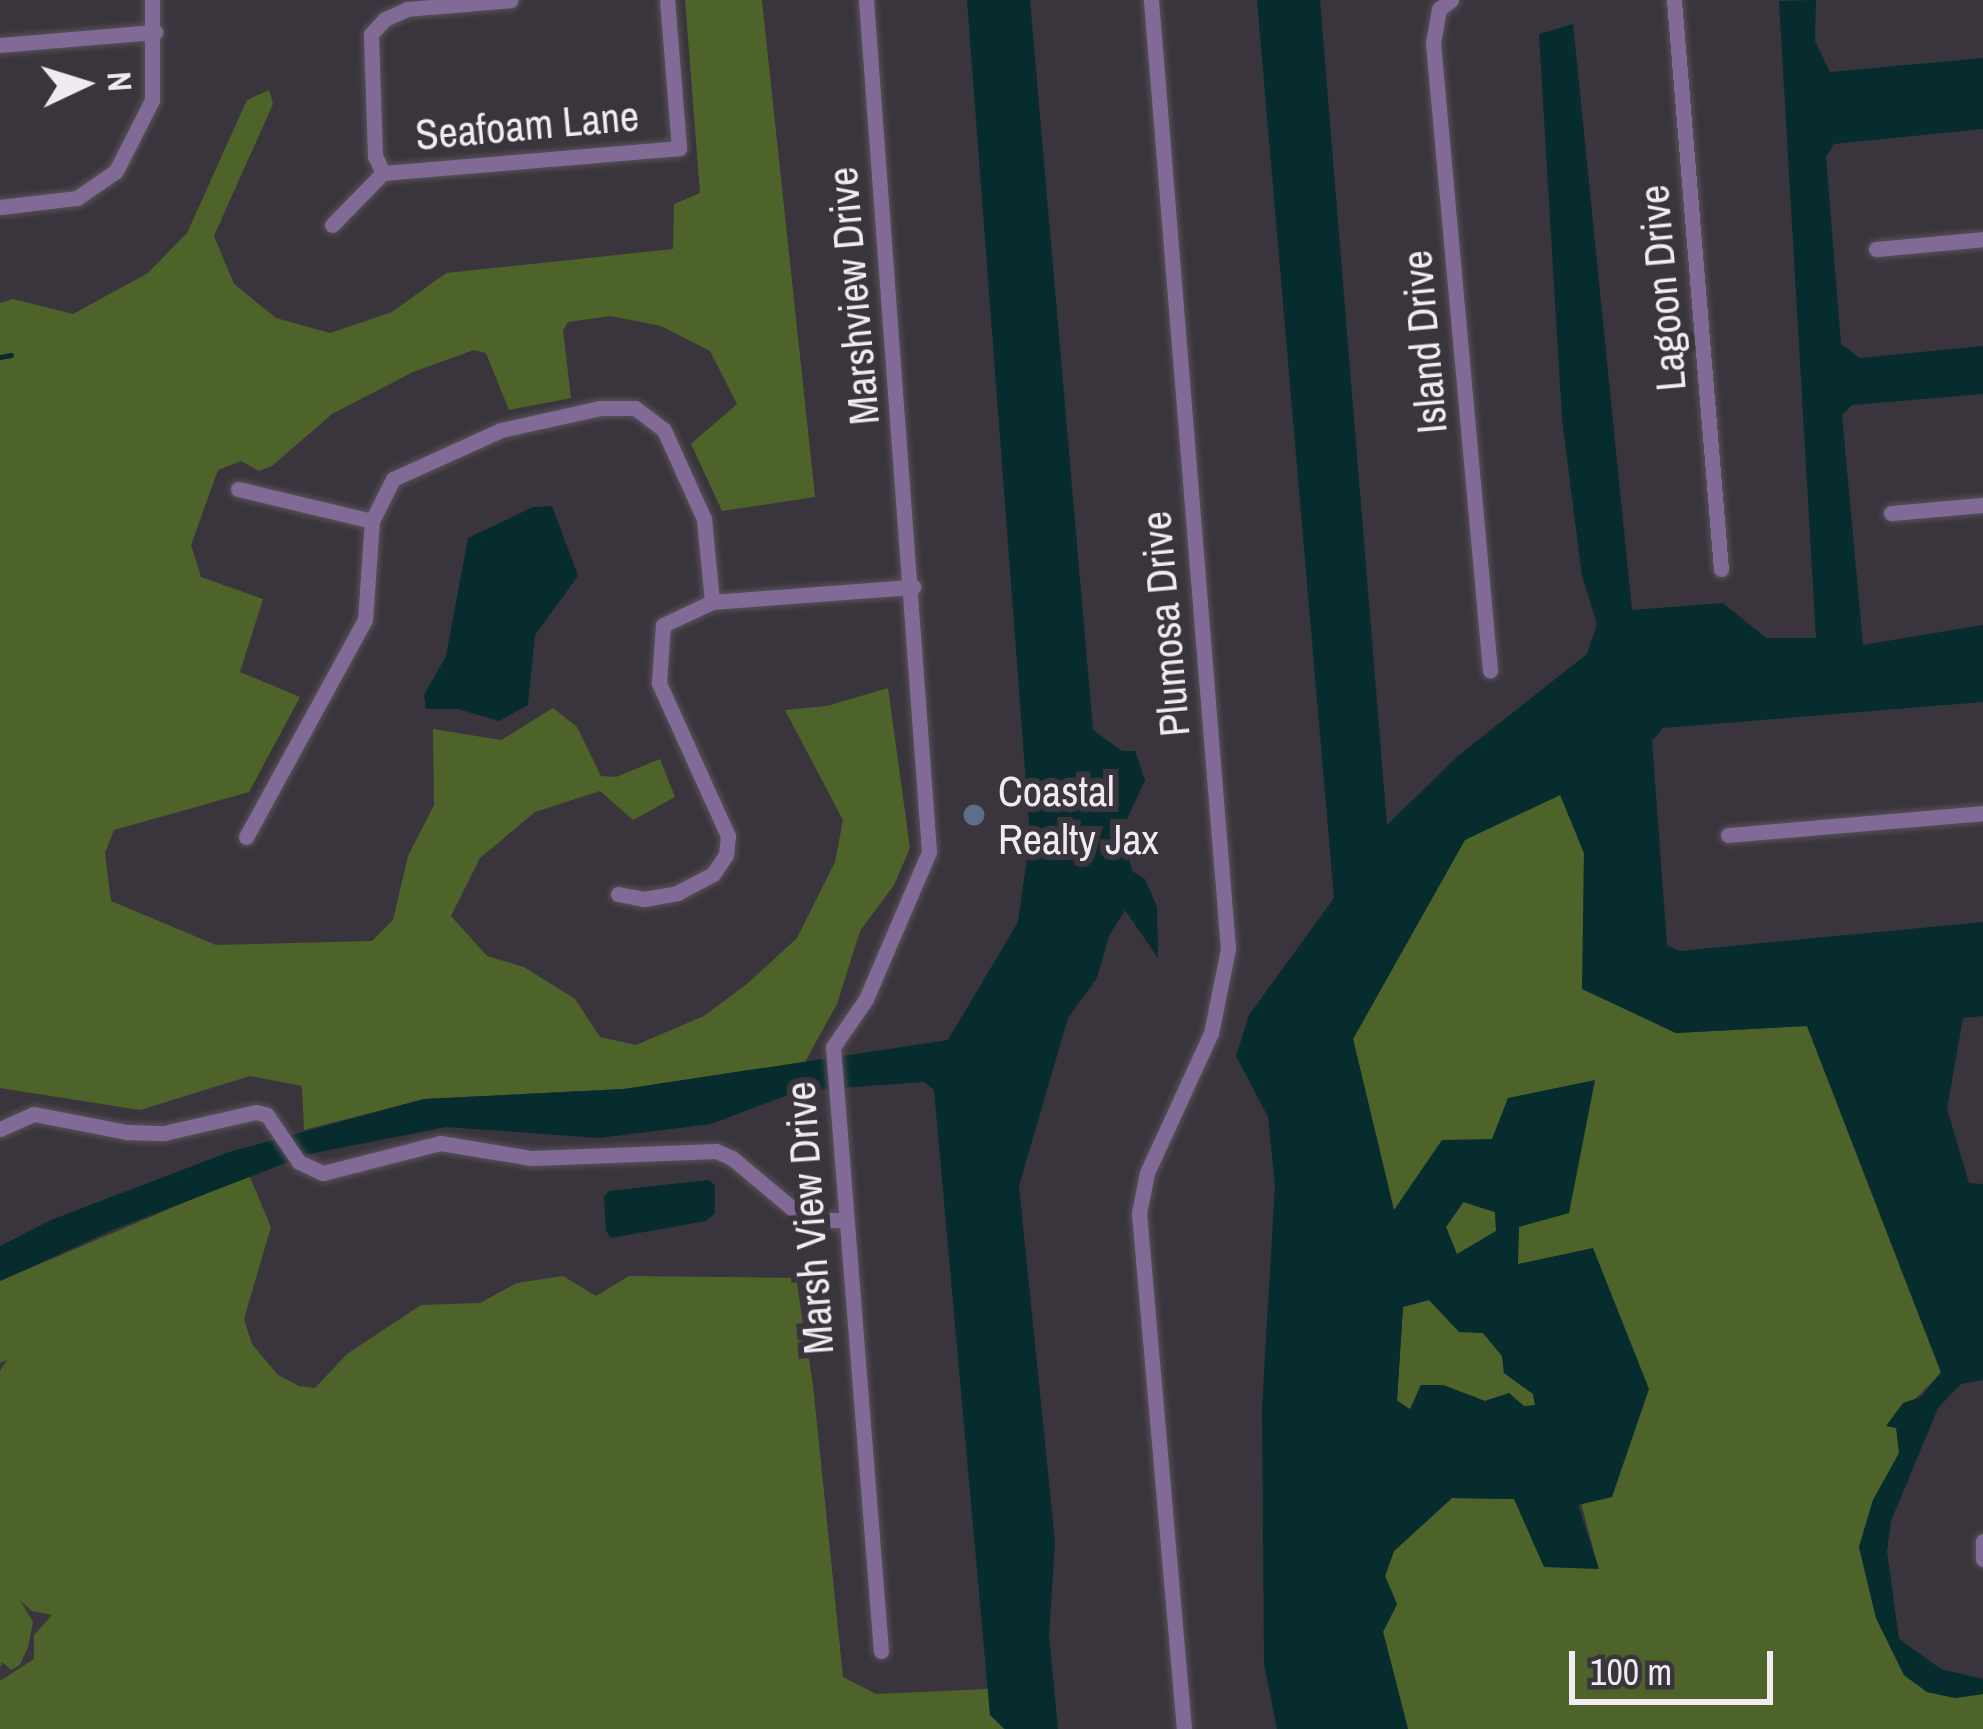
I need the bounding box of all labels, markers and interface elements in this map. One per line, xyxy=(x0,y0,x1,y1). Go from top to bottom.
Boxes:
north arrow xyxy=(24,24,144,144)
text: N xyxy=(97,70,143,93)
street label: Seafoam Lane xyxy=(413,90,641,160)
street label: Marshview Drive xyxy=(817,165,889,427)
street label: Lagoon Drive xyxy=(1628,183,1696,393)
street label: Island Drive xyxy=(1391,248,1457,436)
street label: Plumosa Drive xyxy=(1130,509,1200,739)
place label: Coastal Realty Jax xyxy=(998,766,1159,864)
marker: Coastal Realty Jax xyxy=(961,802,987,828)
street label: Marsh View Drive xyxy=(774,1080,844,1356)
scale bar xyxy=(1575,1627,1779,1701)
text: 100 m xyxy=(1590,1648,1672,1696)

